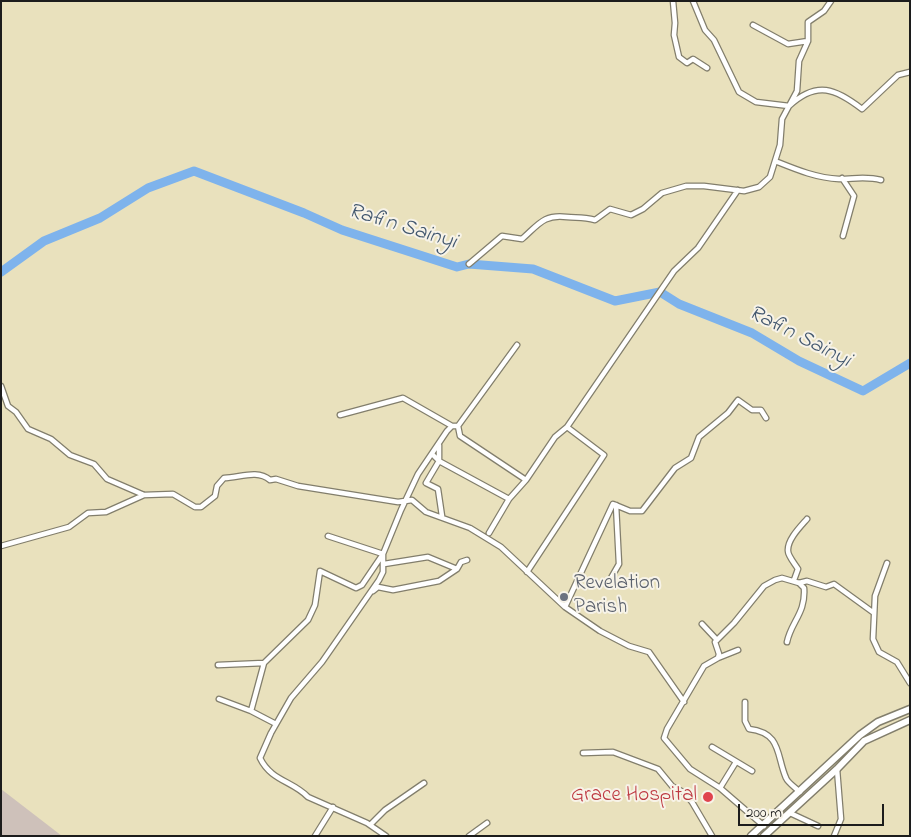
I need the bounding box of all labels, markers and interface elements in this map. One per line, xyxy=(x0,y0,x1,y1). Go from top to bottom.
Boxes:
water label: Rafin Sainyi xyxy=(345,199,459,257)
water label: Rafin Sainyi xyxy=(743,301,855,375)
place label: Revelation Parish xyxy=(574,572,660,622)
marker: Revelation Parish xyxy=(558,591,570,603)
place label: Grace Hospital xyxy=(571,784,697,810)
marker: Grace Hospital xyxy=(701,790,715,804)
scale bar xyxy=(741,794,887,826)
text: 200 m xyxy=(746,802,782,824)

